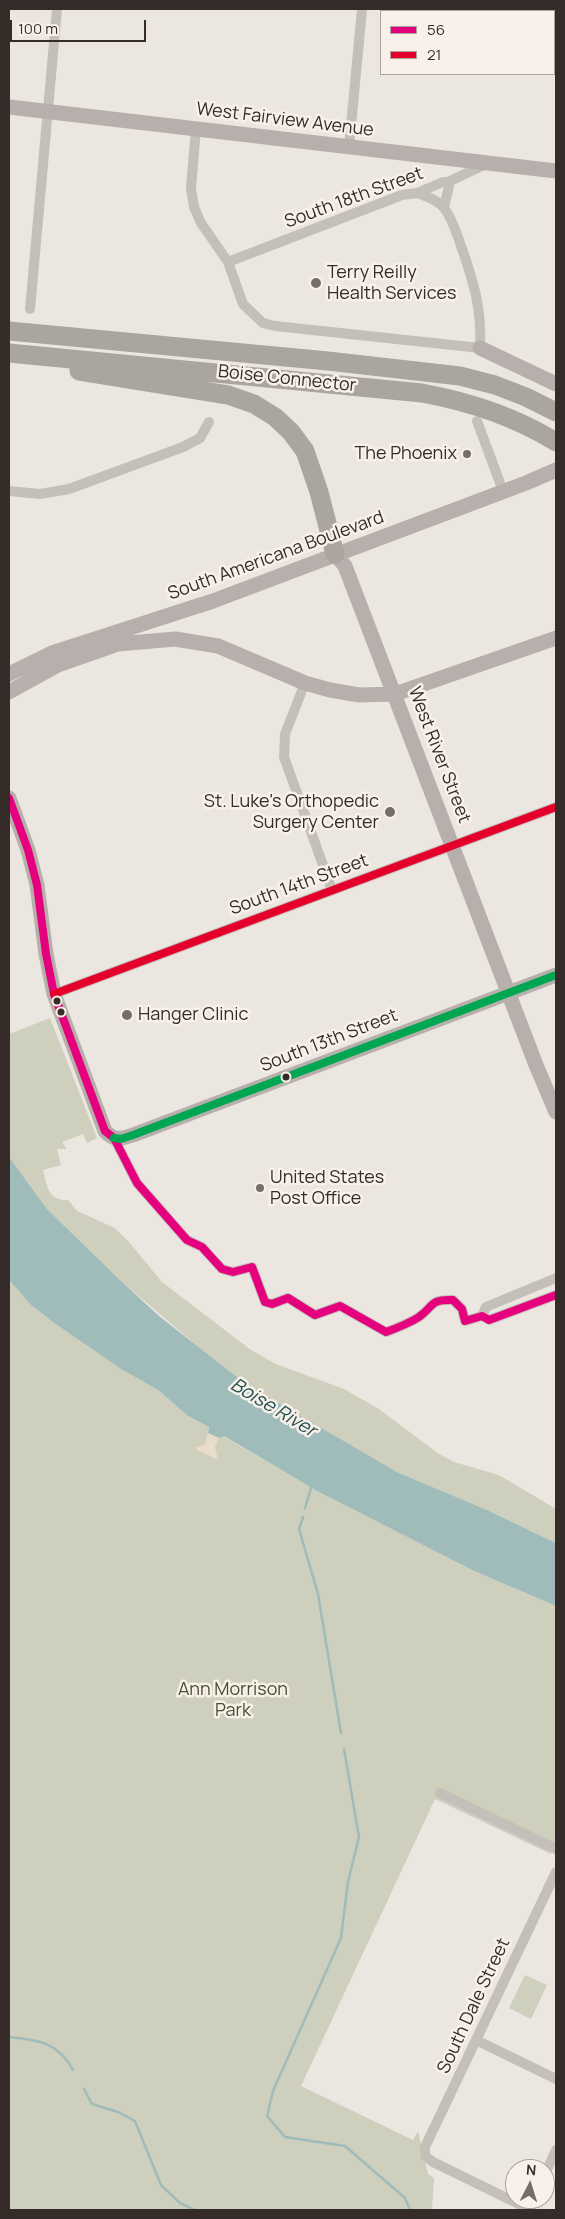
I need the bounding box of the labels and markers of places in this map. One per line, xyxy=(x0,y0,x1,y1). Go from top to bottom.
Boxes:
place label: Terry Reilly Health Services xyxy=(327,262,456,304)
marker: Terry Reilly Health Services xyxy=(309,276,323,290)
place label: The Phoenix xyxy=(355,443,457,465)
marker: The Phoenix xyxy=(461,448,473,460)
place label: St. Luke's Orthopedic Surgery Center xyxy=(204,791,379,834)
marker: St. Luke's Orthopedic Surgery Center xyxy=(383,805,397,819)
unlabelled marker xyxy=(52,996,62,1006)
place label: Hanger Clinic xyxy=(138,1004,248,1026)
unlabelled marker xyxy=(56,1007,66,1017)
marker: Hanger Clinic xyxy=(120,1008,134,1022)
unlabelled marker xyxy=(281,1072,291,1082)
place label: United States Post Office xyxy=(270,1167,384,1210)
marker: United States Post Office xyxy=(254,1182,266,1194)

